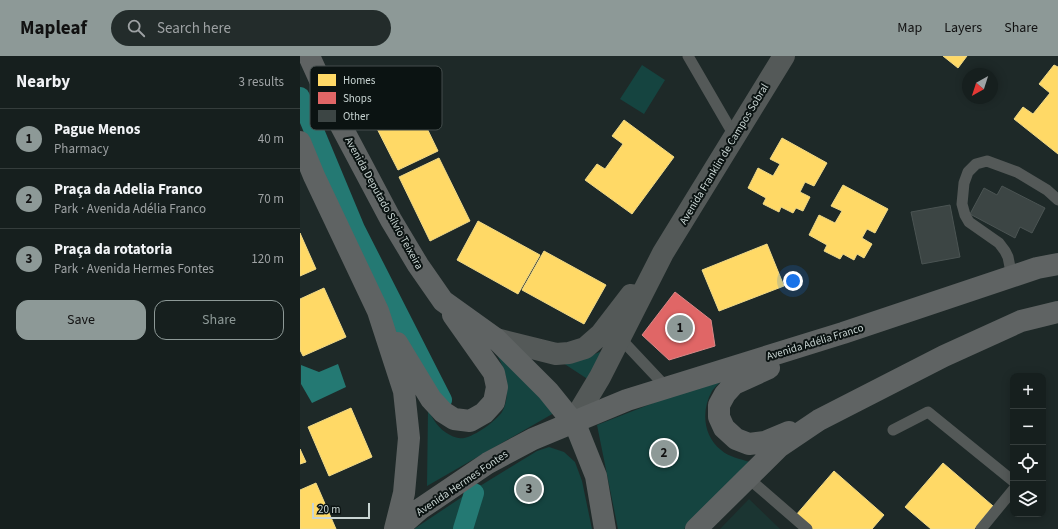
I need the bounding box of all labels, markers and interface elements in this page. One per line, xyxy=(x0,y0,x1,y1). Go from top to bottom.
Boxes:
search box xyxy=(111,10,391,46)
text: Mapleaf xyxy=(20,15,87,42)
icon: search xyxy=(125,17,147,39)
text: Search here xyxy=(157,18,231,39)
text: Map xyxy=(897,18,922,38)
text: Layers xyxy=(944,18,982,38)
text: Share xyxy=(1004,18,1038,38)
legend xyxy=(310,66,442,130)
north arrow xyxy=(962,68,998,104)
text: Nearby xyxy=(16,70,70,94)
text: 3 results xyxy=(239,73,284,91)
text: Homes xyxy=(343,73,376,88)
street label: Avenida Franklin de Campos Sobral xyxy=(676,81,772,227)
text: Shops xyxy=(343,91,372,106)
text: Other xyxy=(343,109,369,124)
text: Pague Menos xyxy=(54,119,140,140)
text: 1 xyxy=(26,130,32,148)
text: 40 m xyxy=(258,130,284,148)
street label: Avenida Deputado Sílvio Teixeira xyxy=(341,134,427,272)
text: Pharmacy xyxy=(54,140,109,158)
text: Praça da Adelia Franco xyxy=(54,179,202,200)
text: 2 xyxy=(26,190,32,208)
text: 70 m xyxy=(258,190,284,208)
text: Park · Avenida Adélia Franco xyxy=(54,200,206,218)
text: Praça da rotatoria xyxy=(54,239,172,260)
text: 3 xyxy=(26,250,32,268)
text: 120 m xyxy=(251,250,284,268)
text: Park · Avenida Hermes Fontes xyxy=(54,260,214,278)
your location xyxy=(783,271,803,291)
button: Save xyxy=(16,300,146,340)
button: Share xyxy=(154,300,284,340)
pin: 1 xyxy=(667,313,693,343)
street label: Avenida Adélia Franco xyxy=(765,320,865,364)
map controls xyxy=(1010,373,1046,517)
button: + xyxy=(1010,373,1046,409)
button: − xyxy=(1010,409,1046,445)
pin: 2 xyxy=(651,438,677,468)
button: locate xyxy=(1010,445,1046,481)
street label: Avenida Hermes Fontes xyxy=(413,446,511,519)
pin: 3 xyxy=(516,474,542,504)
button: layers xyxy=(1010,481,1046,517)
scale bar xyxy=(312,501,370,520)
text: 20 m xyxy=(318,502,340,517)

